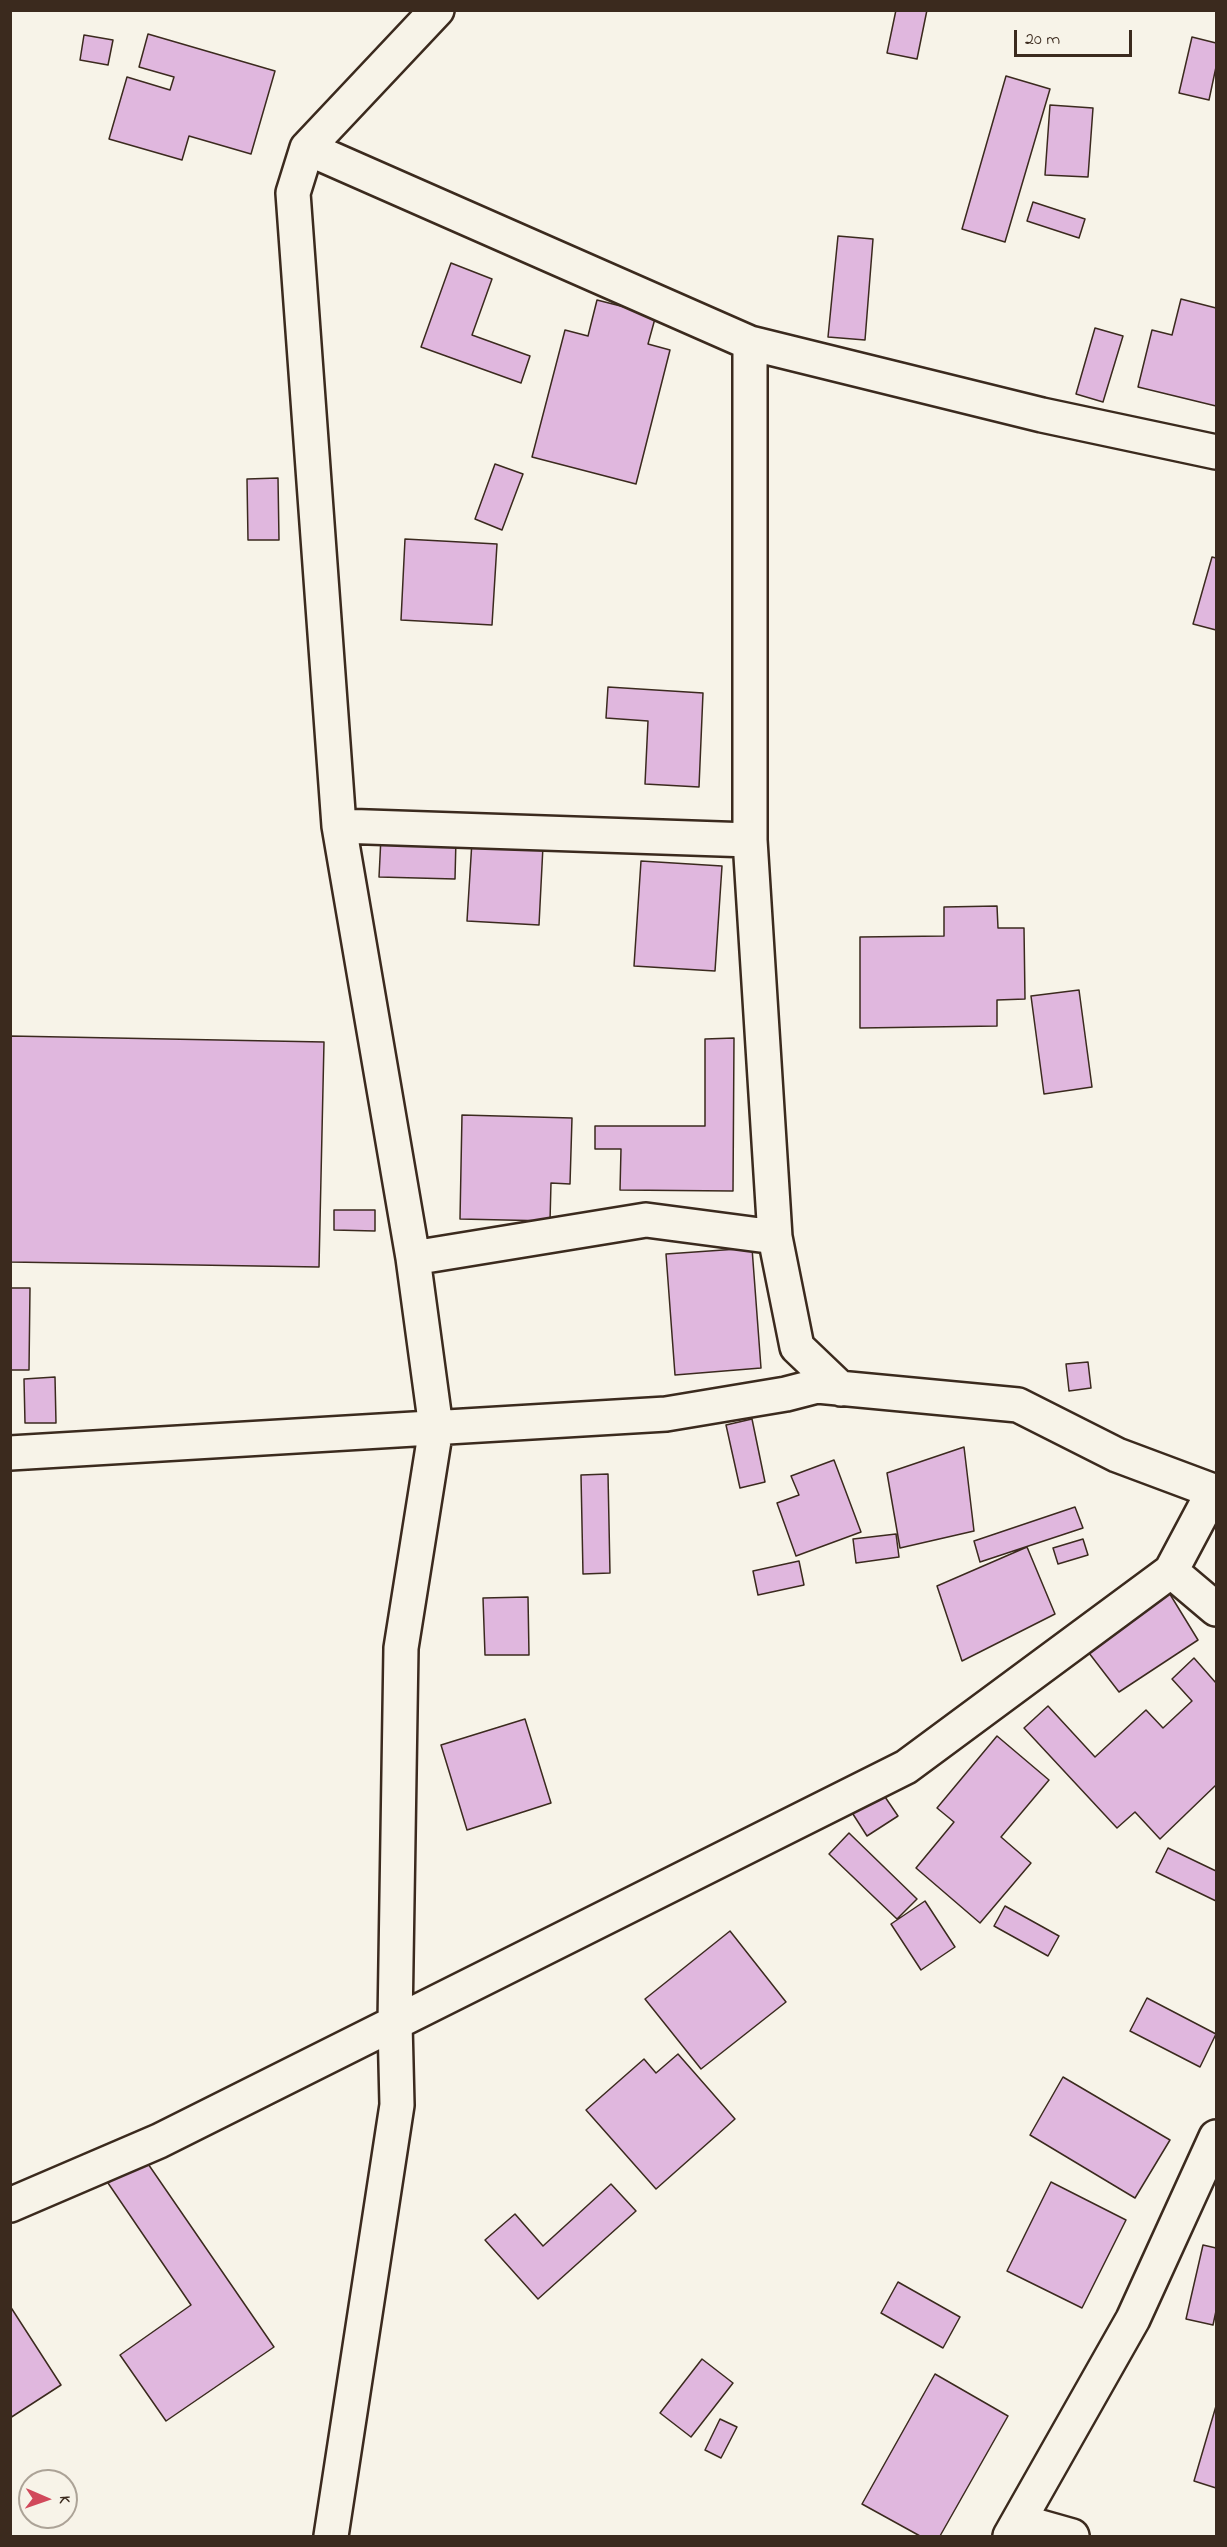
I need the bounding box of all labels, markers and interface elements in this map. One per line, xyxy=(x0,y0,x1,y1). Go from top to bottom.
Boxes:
scale bar xyxy=(1017,18,1136,56)
text: 20 m xyxy=(1025,27,1060,53)
north arrow xyxy=(18,2469,78,2529)
text: K xyxy=(52,2495,76,2504)

